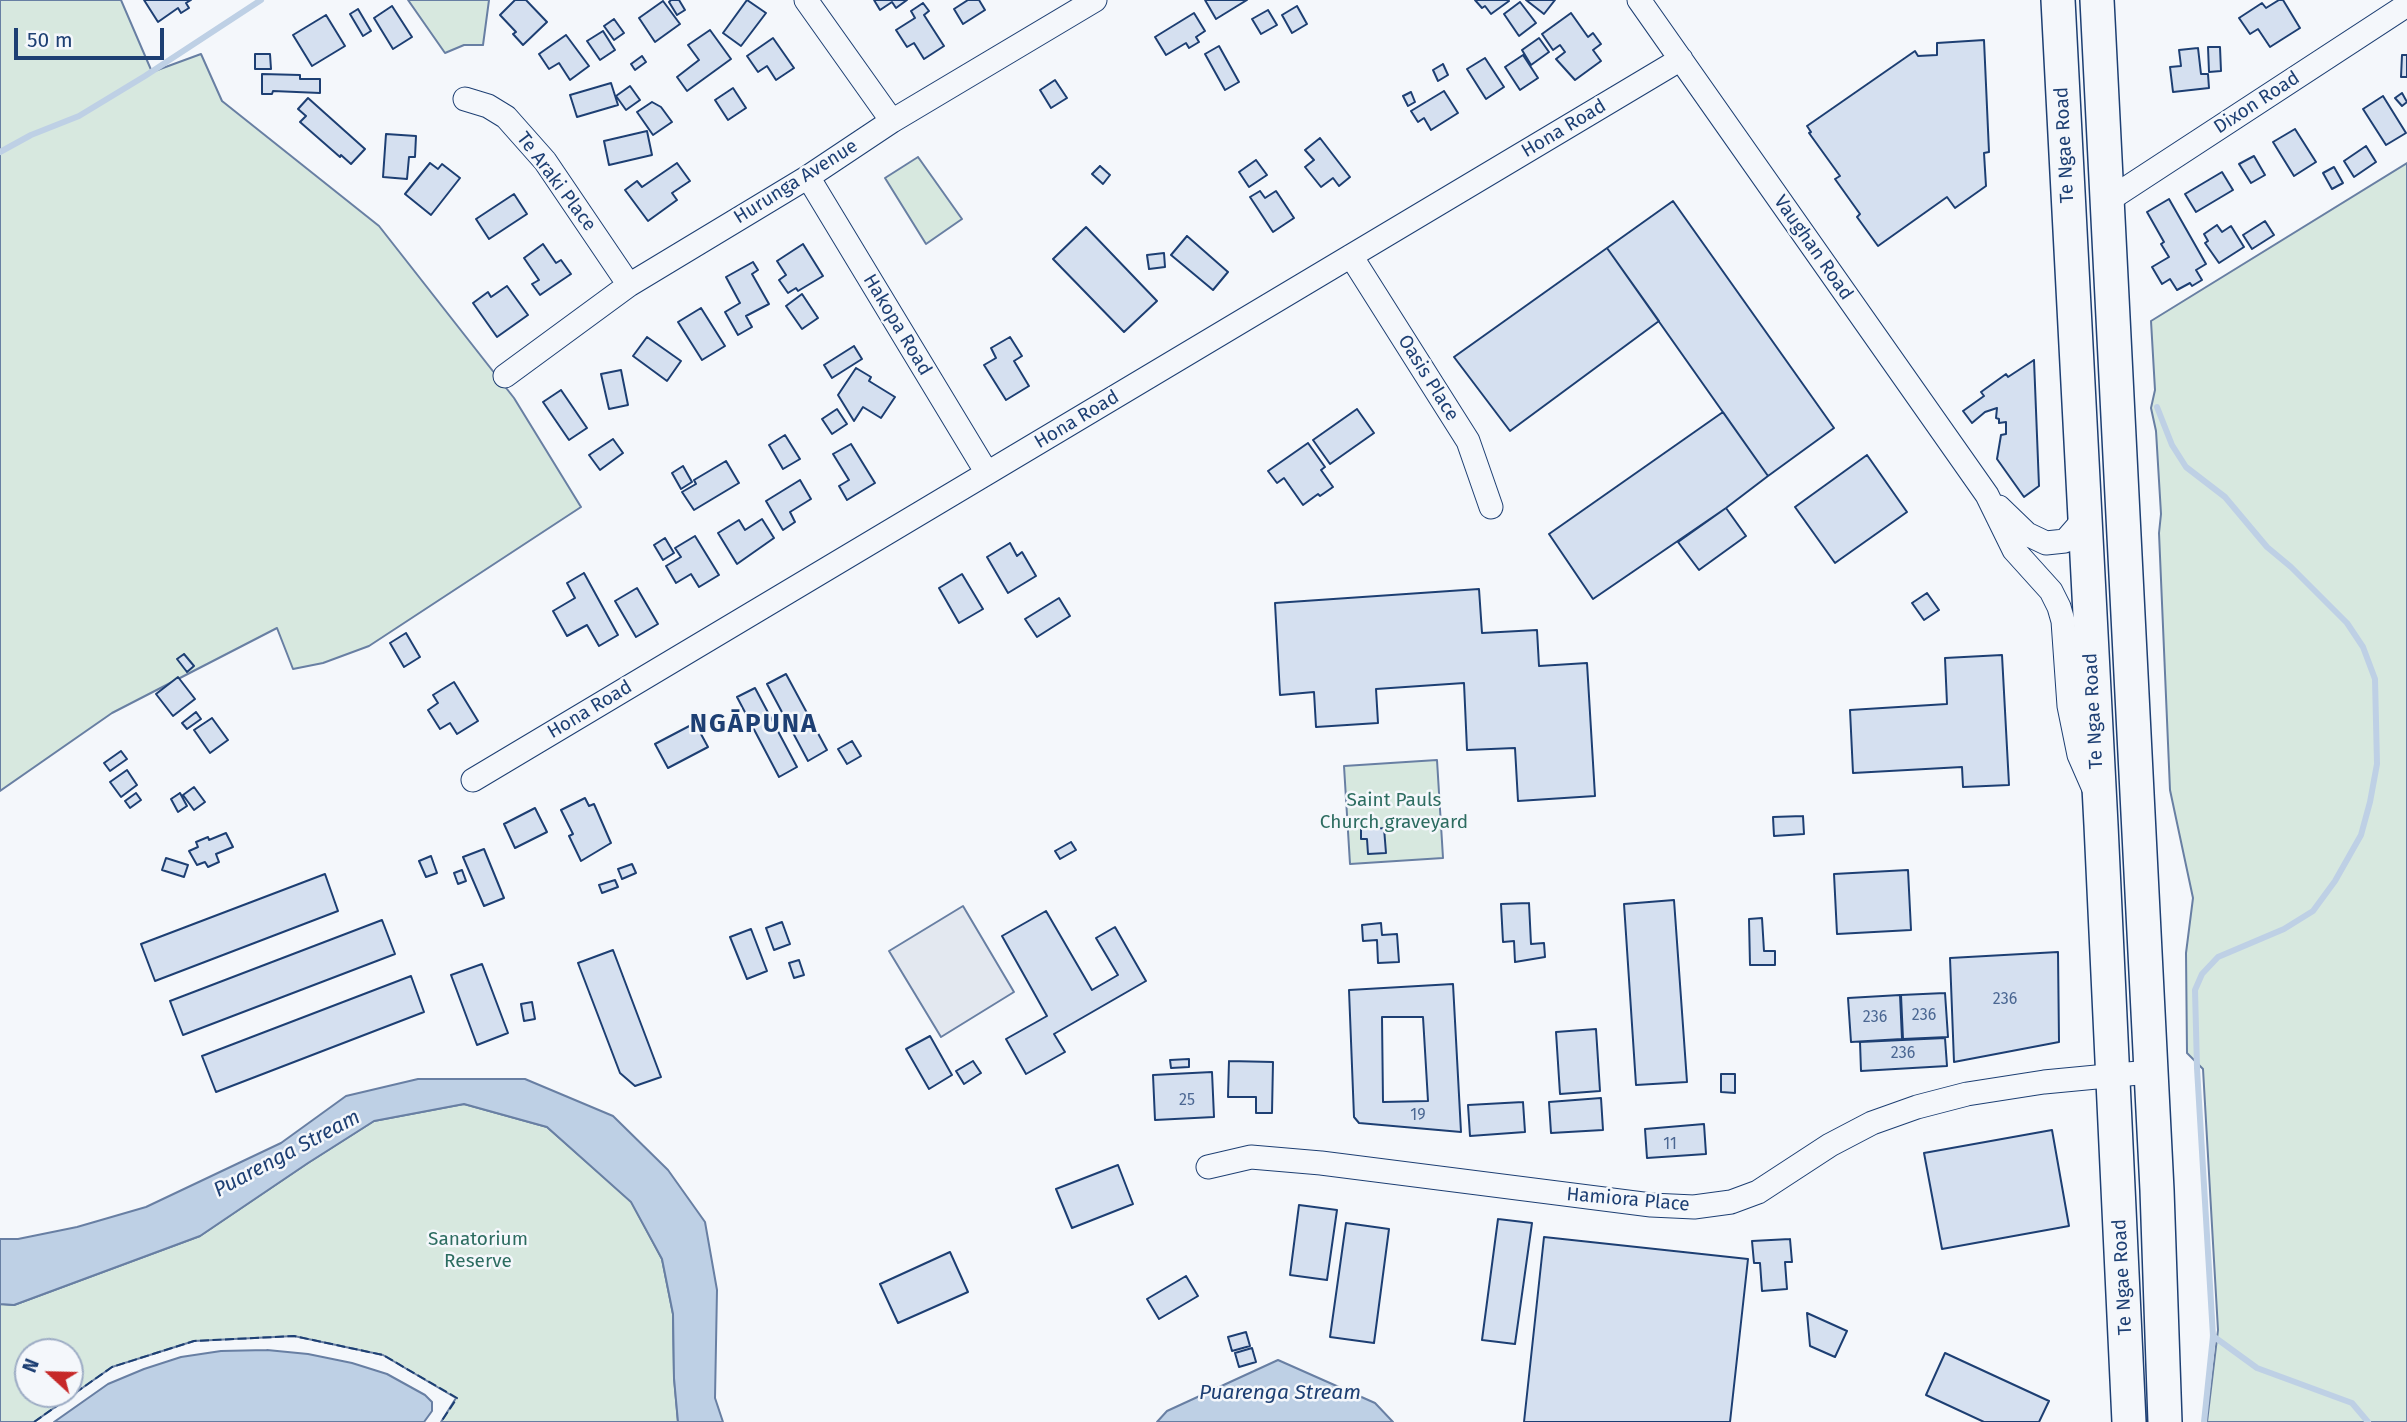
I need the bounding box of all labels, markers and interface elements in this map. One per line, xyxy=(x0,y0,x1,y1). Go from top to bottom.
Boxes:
scale bar xyxy=(18,14,168,58)
text: 50 m xyxy=(27,27,73,53)
street label: Dixon Road xyxy=(2210,67,2304,139)
street label: Te Ngae Road xyxy=(2051,86,2079,204)
street label: Hona Road xyxy=(1518,95,1610,163)
street label: Te Araki Place xyxy=(511,128,601,236)
street label: Hurunga Avenue xyxy=(730,135,862,229)
street label: Vaughan Road xyxy=(1769,191,1857,305)
street label: Hakopa Road xyxy=(858,270,936,380)
street label: Oasis Place xyxy=(1393,331,1463,425)
street label: Hona Road xyxy=(1031,386,1123,454)
street label: Te Ngae Road xyxy=(2080,652,2108,770)
street label: Hona Road xyxy=(544,676,636,744)
district label: NGĀPUNA xyxy=(691,709,817,741)
park label: Saint Pauls Church graveyard xyxy=(1320,790,1468,834)
house number: 236 xyxy=(1993,990,2017,1010)
house number: 236 xyxy=(1912,1006,1936,1026)
house number: 236 xyxy=(1863,1008,1887,1028)
house number: 236 xyxy=(1891,1044,1915,1064)
house number: 25 xyxy=(1179,1091,1195,1111)
water label: Puarenga Stream xyxy=(209,1105,365,1203)
house number: 19 xyxy=(1410,1106,1426,1126)
house number: 11 xyxy=(1663,1135,1677,1155)
street label: Hamiora Place xyxy=(1565,1183,1691,1217)
street label: Te Ngae Road xyxy=(2109,1218,2137,1336)
park label: Sanatorium Reserve xyxy=(428,1229,528,1273)
north arrow xyxy=(14,1338,84,1408)
text: N xyxy=(18,1356,44,1376)
water label: Puarenga Stream xyxy=(1199,1380,1361,1406)

